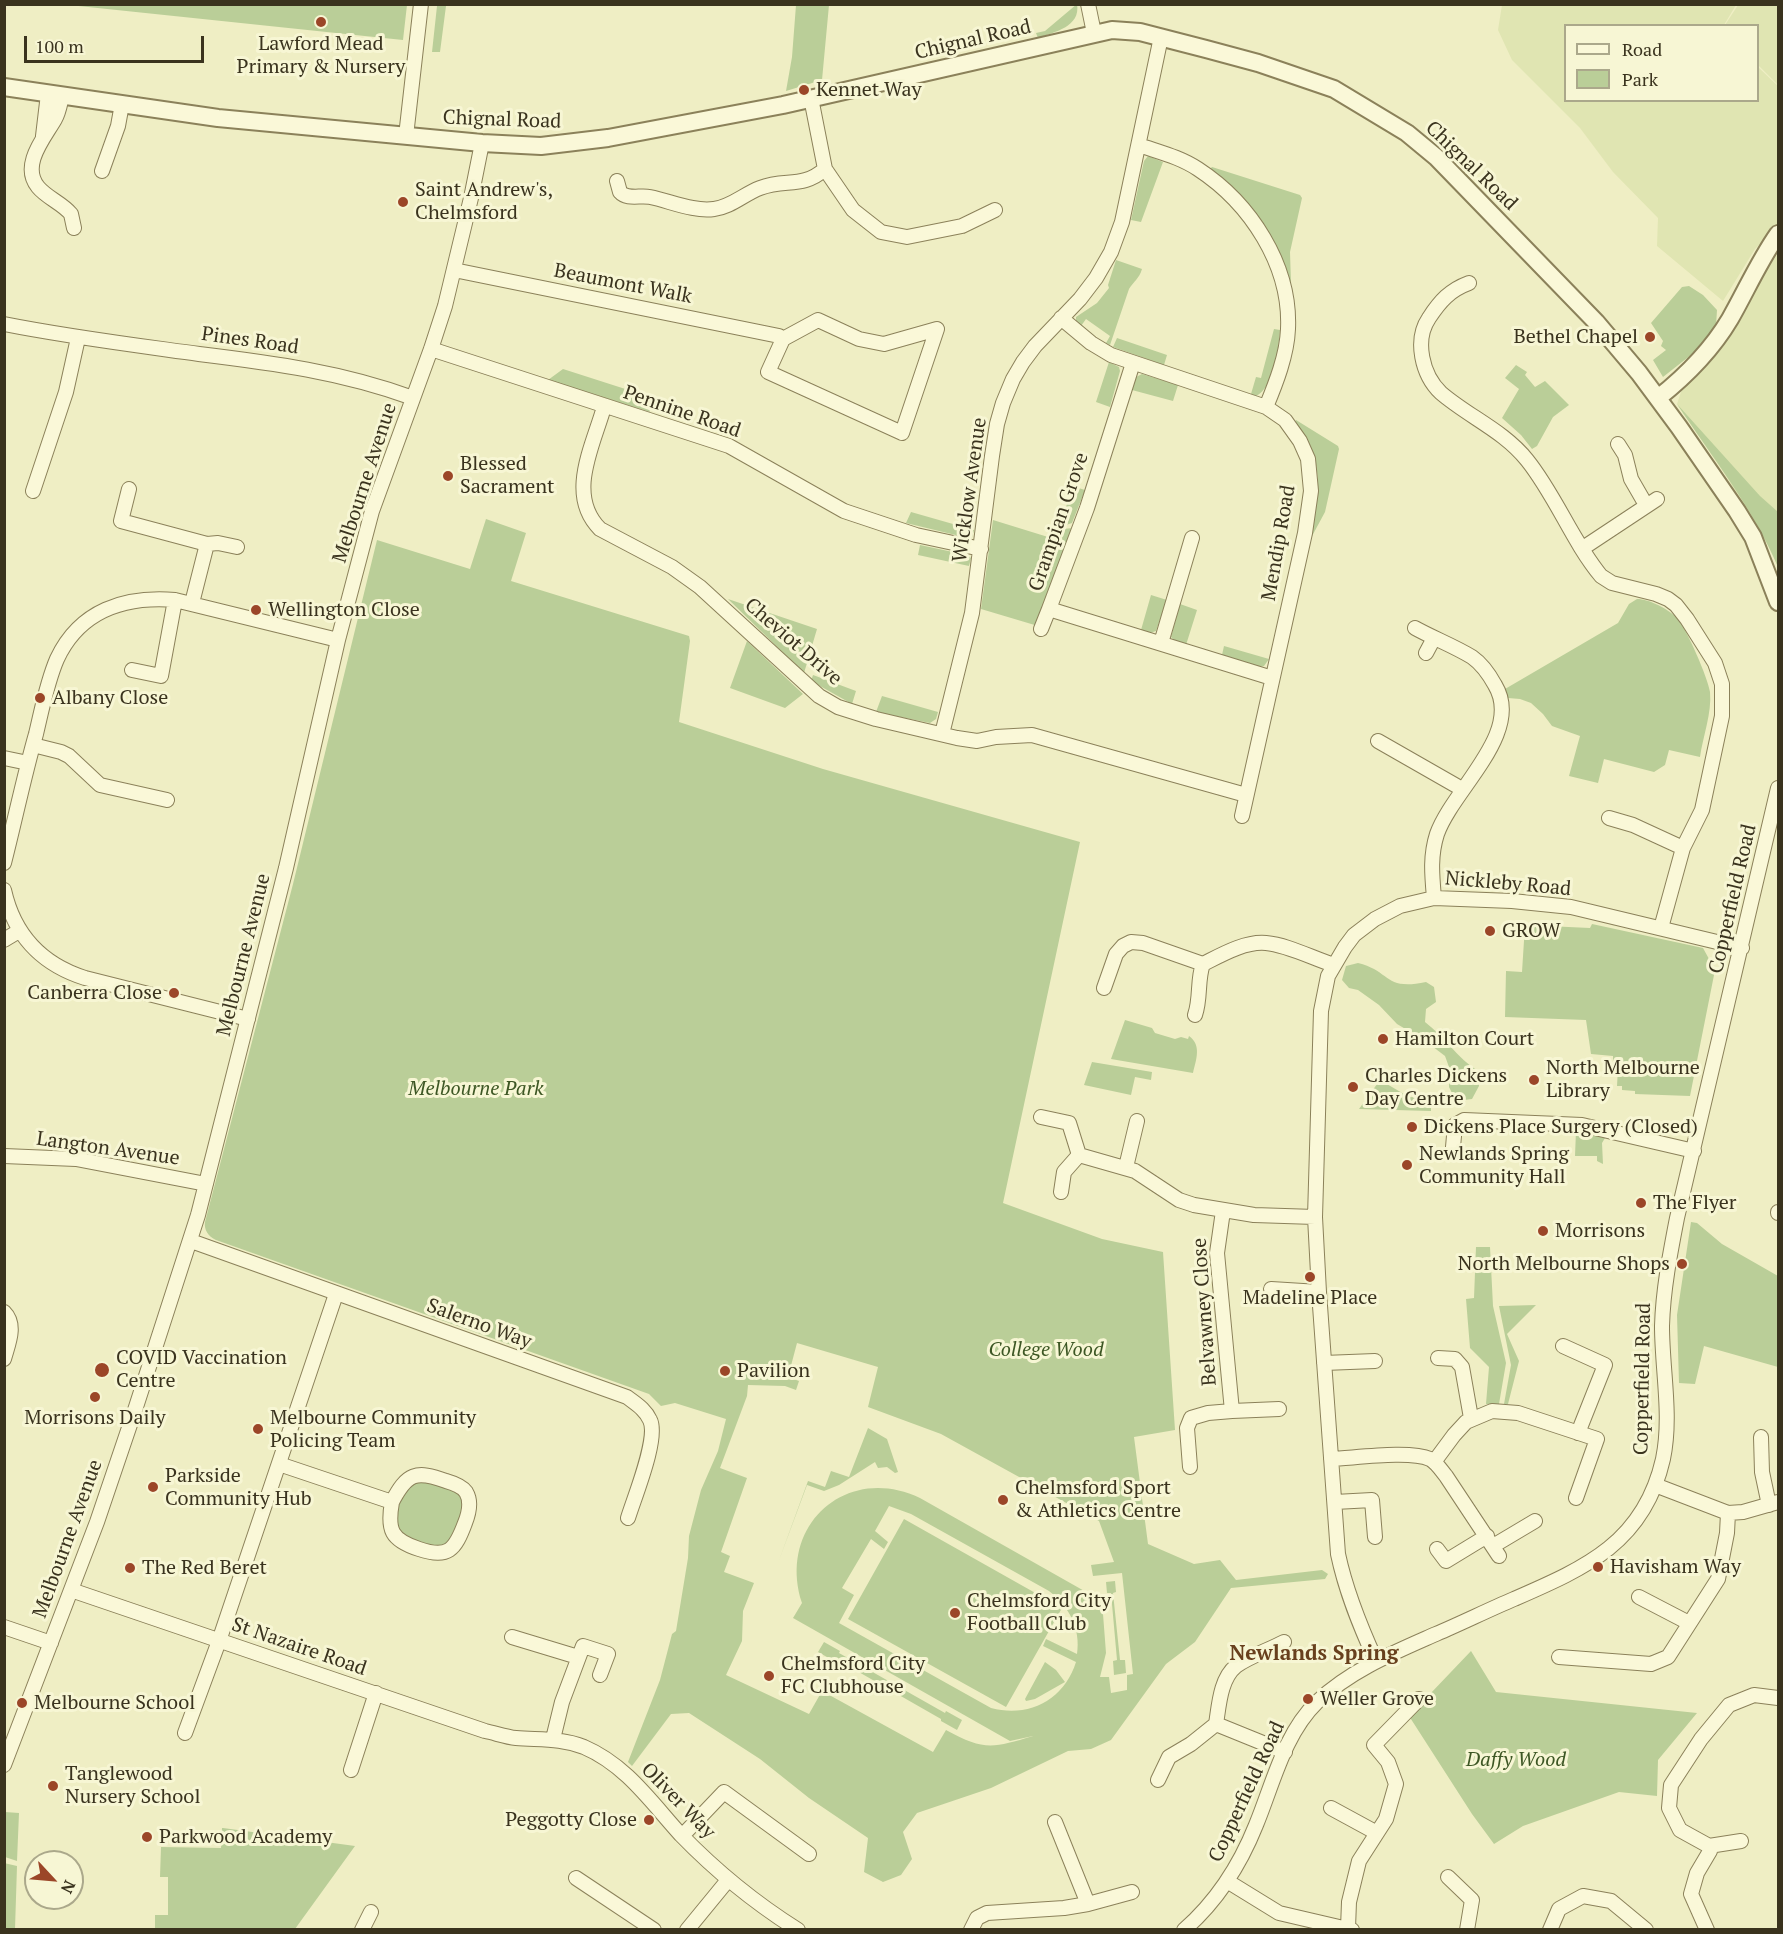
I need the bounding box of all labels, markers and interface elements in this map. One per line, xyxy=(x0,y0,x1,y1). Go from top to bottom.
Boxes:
marker: Lawford Mead Primary & Nursery xyxy=(314,15,328,29)
street label: Chignal Road xyxy=(913,15,1033,65)
scale bar xyxy=(27,24,207,62)
legend xyxy=(1564,24,1759,102)
place label: Lawford Mead Primary & Nursery xyxy=(237,32,405,79)
text: 100 m xyxy=(35,34,84,58)
text: Road xyxy=(1622,37,1662,61)
text: Park xyxy=(1622,67,1658,91)
place label: Kennet Way xyxy=(816,78,922,102)
marker: Kennet Way xyxy=(797,83,811,97)
street label: Chignal Road xyxy=(442,106,562,134)
street label: Chignal Road xyxy=(1420,116,1522,216)
place label: Saint Andrew's, Chelmsford xyxy=(415,178,553,225)
marker: Saint Andrew's, Chelmsford xyxy=(396,195,410,209)
street label: Beaumont Walk xyxy=(552,259,694,309)
street label: Pines Road xyxy=(200,322,300,360)
place label: Bethel Chapel xyxy=(1513,325,1638,349)
marker: Bethel Chapel xyxy=(1643,330,1657,344)
street label: Pennine Road xyxy=(620,381,744,443)
street label: Melbourne Avenue xyxy=(328,400,402,566)
street label: Wicklow Avenue xyxy=(948,416,992,564)
street label: Grampian Grove xyxy=(1024,450,1094,594)
place label: Blessed Sacrament xyxy=(460,452,555,499)
marker: Blessed Sacrament xyxy=(441,469,455,483)
street label: Mendip Road xyxy=(1257,483,1301,603)
street label: Cheviot Drive xyxy=(739,593,847,691)
place label: Wellington Close xyxy=(268,598,420,622)
marker: Wellington Close xyxy=(249,603,263,617)
place label: Albany Close xyxy=(52,686,168,710)
marker: Albany Close xyxy=(33,691,47,705)
street label: Copperfield Road xyxy=(1704,822,1762,976)
street label: Nickleby Road xyxy=(1444,867,1572,901)
street label: Melbourne Avenue xyxy=(212,871,276,1039)
place label: GROW xyxy=(1502,919,1561,943)
marker: GROW xyxy=(1483,924,1497,938)
place label: Canberra Close xyxy=(27,981,162,1005)
marker: Canberra Close xyxy=(167,986,181,1000)
place label: Hamilton Court xyxy=(1395,1027,1534,1051)
marker: Hamilton Court xyxy=(1376,1032,1390,1046)
place label: North Melbourne Library xyxy=(1546,1056,1700,1103)
place label: Charles Dickens Day Centre xyxy=(1365,1064,1507,1111)
marker: North Melbourne Library xyxy=(1527,1073,1541,1087)
park label: Melbourne Park xyxy=(408,1077,544,1101)
marker: Charles Dickens Day Centre xyxy=(1346,1080,1360,1094)
place label: Dickens Place Surgery (Closed) xyxy=(1424,1115,1698,1139)
marker: Dickens Place Surgery (Closed) xyxy=(1405,1120,1419,1134)
street label: Langton Avenue xyxy=(35,1127,181,1171)
place label: Newlands Spring Community Hall xyxy=(1419,1142,1569,1189)
marker: Newlands Spring Community Hall xyxy=(1400,1158,1414,1172)
place label: The Flyer xyxy=(1653,1191,1736,1215)
marker: The Flyer xyxy=(1634,1196,1648,1210)
place label: Morrisons xyxy=(1555,1219,1645,1243)
marker: Morrisons xyxy=(1536,1224,1550,1238)
street label: Belvawney Close xyxy=(1188,1237,1222,1387)
place label: North Melbourne Shops xyxy=(1458,1252,1670,1276)
marker: North Melbourne Shops xyxy=(1675,1257,1689,1271)
marker: Madeline Place xyxy=(1303,1270,1317,1284)
place label: Madeline Place xyxy=(1243,1286,1377,1310)
street label: Salerno Way xyxy=(423,1294,535,1354)
street label: Copperfield Road xyxy=(1630,1303,1656,1455)
park label: College Wood xyxy=(988,1338,1104,1362)
place label: COVID Vaccination Centre xyxy=(116,1346,287,1393)
place label: Pavilion xyxy=(737,1359,810,1383)
marker: COVID Vaccination Centre xyxy=(93,1361,111,1379)
marker: Pavilion xyxy=(718,1364,732,1378)
marker: Morrisons Daily xyxy=(88,1390,102,1404)
place label: Morrisons Daily xyxy=(24,1406,166,1430)
place label: Melbourne Community Policing Team xyxy=(270,1406,476,1453)
marker: Melbourne Community Policing Team xyxy=(251,1422,265,1436)
street label: Melbourne Avenue xyxy=(28,1457,108,1621)
place label: Parkside Community Hub xyxy=(165,1464,312,1511)
place label: Chelmsford Sport & Athletics Centre xyxy=(1015,1476,1181,1523)
marker: Parkside Community Hub xyxy=(146,1480,160,1494)
marker: Chelmsford Sport & Athletics Centre xyxy=(996,1493,1010,1507)
place label: Havisham Way xyxy=(1610,1555,1741,1579)
place label: The Red Beret xyxy=(142,1556,267,1580)
marker: Havisham Way xyxy=(1591,1560,1605,1574)
marker: The Red Beret xyxy=(123,1561,137,1575)
place label: Chelmsford City Football Club xyxy=(967,1589,1111,1636)
marker: Chelmsford City Football Club xyxy=(948,1606,962,1620)
street label: St Nazaire Road xyxy=(229,1613,369,1681)
district label: Newlands Spring xyxy=(1229,1641,1399,1667)
place label: Chelmsford City FC Clubhouse xyxy=(781,1652,925,1699)
marker: Chelmsford City FC Clubhouse xyxy=(762,1669,776,1683)
place label: Weller Grove xyxy=(1320,1687,1434,1711)
place label: Melbourne School xyxy=(34,1691,195,1715)
marker: Weller Grove xyxy=(1301,1692,1315,1706)
marker: Melbourne School xyxy=(15,1696,29,1710)
street label: Copperfield Road xyxy=(1204,1718,1290,1866)
park label: Daffy Wood xyxy=(1466,1748,1566,1772)
street label: Oliver Way xyxy=(636,1758,720,1844)
place label: Tanglewood Nursery School xyxy=(65,1762,200,1809)
marker: Tanglewood Nursery School xyxy=(46,1779,60,1793)
place label: Peggotty Close xyxy=(505,1808,637,1832)
marker: Peggotty Close xyxy=(642,1813,656,1827)
place label: Parkwood Academy xyxy=(159,1825,332,1849)
marker: Parkwood Academy xyxy=(140,1830,154,1844)
north arrow xyxy=(24,1850,84,1910)
text: N xyxy=(56,1877,81,1897)

